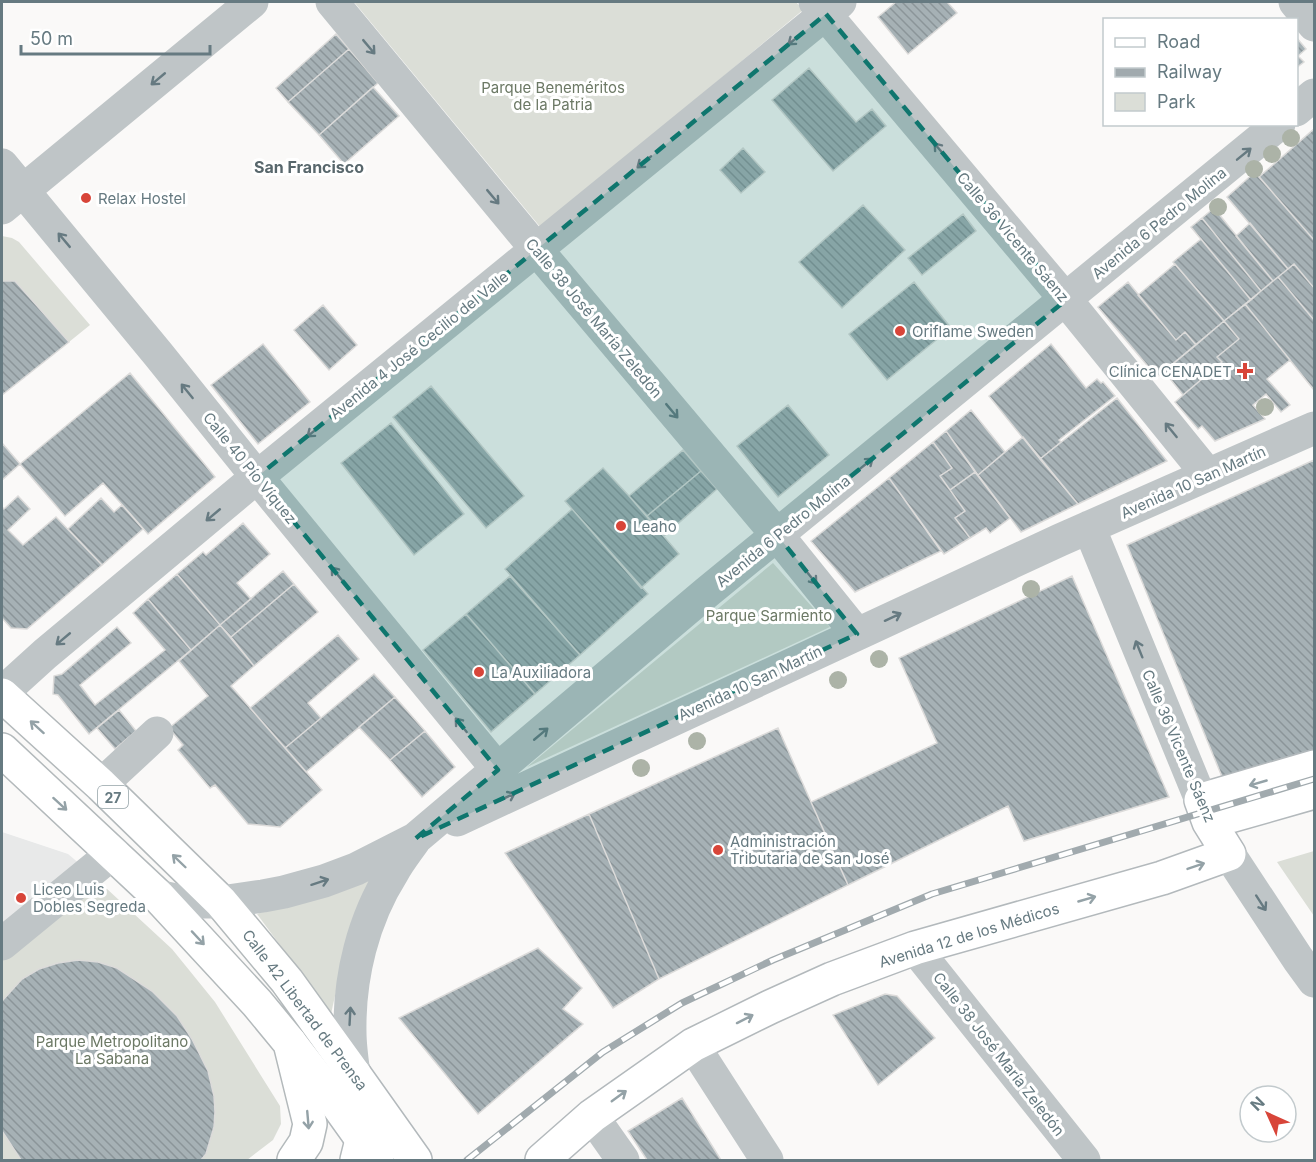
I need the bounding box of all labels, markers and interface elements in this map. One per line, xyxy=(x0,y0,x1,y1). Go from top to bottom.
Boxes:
scale bar xyxy=(21,18,210,56)
legend xyxy=(1103,18,1298,126)
text: 50 m xyxy=(30,28,73,49)
text: Road xyxy=(1157,31,1200,52)
one-way arrow xyxy=(787,32,803,45)
one-way arrow xyxy=(362,39,376,54)
text: Railway xyxy=(1157,61,1222,82)
one-way arrow xyxy=(150,72,166,85)
park label: Parque Beneméritos de la Patria xyxy=(481,78,625,114)
text: Park xyxy=(1157,91,1196,112)
one-way arrow xyxy=(933,143,947,158)
one-way arrow xyxy=(1236,147,1252,160)
one-way arrow xyxy=(636,156,652,169)
district label: San Francisco xyxy=(254,157,364,177)
street label: Avenida 6 Pedro Molina xyxy=(1088,163,1230,283)
street label: Calle 36 Vicente Sáenz xyxy=(953,168,1073,306)
place label: Relax Hostel xyxy=(98,189,186,208)
one-way arrow xyxy=(487,189,500,205)
marker: Relax Hostel xyxy=(79,191,93,205)
one-way arrow xyxy=(57,232,70,248)
street label: Calle 38 José María Zeledón xyxy=(522,234,666,402)
street label: Avenida 4 José Cecilio del Valle xyxy=(326,267,512,423)
place label: Oriflame Sweden xyxy=(912,322,1034,341)
marker: Oriflame Sweden xyxy=(893,324,907,338)
place label: Clínica CENADET xyxy=(1109,362,1232,381)
marker: Clínica CENADET xyxy=(1236,362,1254,380)
one-way arrow xyxy=(181,383,194,399)
one-way arrow xyxy=(665,403,679,418)
street label: Calle 40 Pío Víquez xyxy=(199,408,301,528)
one-way arrow xyxy=(1165,422,1178,438)
one-way arrow xyxy=(306,425,322,438)
street label: Avenida 10 San Martín xyxy=(1118,441,1268,523)
one-way arrow xyxy=(858,457,873,471)
street label: Avenida 6 Pedro Molina xyxy=(712,471,854,591)
one-way arrow xyxy=(205,508,221,521)
place label: Leaho xyxy=(633,517,677,536)
marker: Leaho xyxy=(614,519,628,533)
one-way arrow xyxy=(330,567,344,582)
one-way arrow xyxy=(804,569,817,585)
park label: Parque Sarmiento xyxy=(706,606,832,625)
one-way arrow xyxy=(883,611,901,622)
one-way arrow xyxy=(55,633,71,646)
one-way arrow xyxy=(1133,640,1144,659)
street label: Avenida 10 San Martín xyxy=(675,641,825,725)
place label: La Auxiliadora xyxy=(491,663,591,682)
marker: La Auxiliadora xyxy=(472,665,486,679)
street label: Calle 36 Vicente Sáenz xyxy=(1138,667,1220,825)
one-way arrow xyxy=(454,718,468,733)
one-way arrow xyxy=(30,720,45,734)
one-way arrow xyxy=(533,727,548,741)
one-way arrow xyxy=(1249,778,1268,789)
road number: 27 xyxy=(98,786,128,808)
one-way arrow xyxy=(497,790,515,802)
one-way arrow xyxy=(52,797,67,811)
place label: Administración Tributaria de San José xyxy=(730,832,889,868)
marker: Administración Tributaria de San José xyxy=(711,843,725,857)
one-way arrow xyxy=(172,854,187,868)
one-way arrow xyxy=(1186,860,1204,871)
one-way arrow xyxy=(310,876,329,887)
place label: Liceo Luis Dobles Segreda xyxy=(33,880,146,916)
marker: Liceo Luis Dobles Segreda xyxy=(14,891,28,905)
one-way arrow xyxy=(1077,893,1096,905)
one-way arrow xyxy=(1255,895,1268,912)
street label: Avenida 12 de los Médicos xyxy=(877,898,1062,971)
street label: Calle 42 Libertad de Prensa xyxy=(238,926,372,1094)
one-way arrow xyxy=(191,931,205,946)
street label: Calle 38 José María Zeledón xyxy=(929,968,1069,1140)
one-way arrow xyxy=(345,1006,356,1026)
one-way arrow xyxy=(736,1013,753,1025)
park label: Parque Metropolitano La Sabana xyxy=(36,1032,188,1068)
north arrow xyxy=(1238,1084,1298,1144)
one-way arrow xyxy=(611,1090,627,1102)
text: N xyxy=(1246,1092,1269,1115)
one-way arrow xyxy=(303,1110,314,1129)

